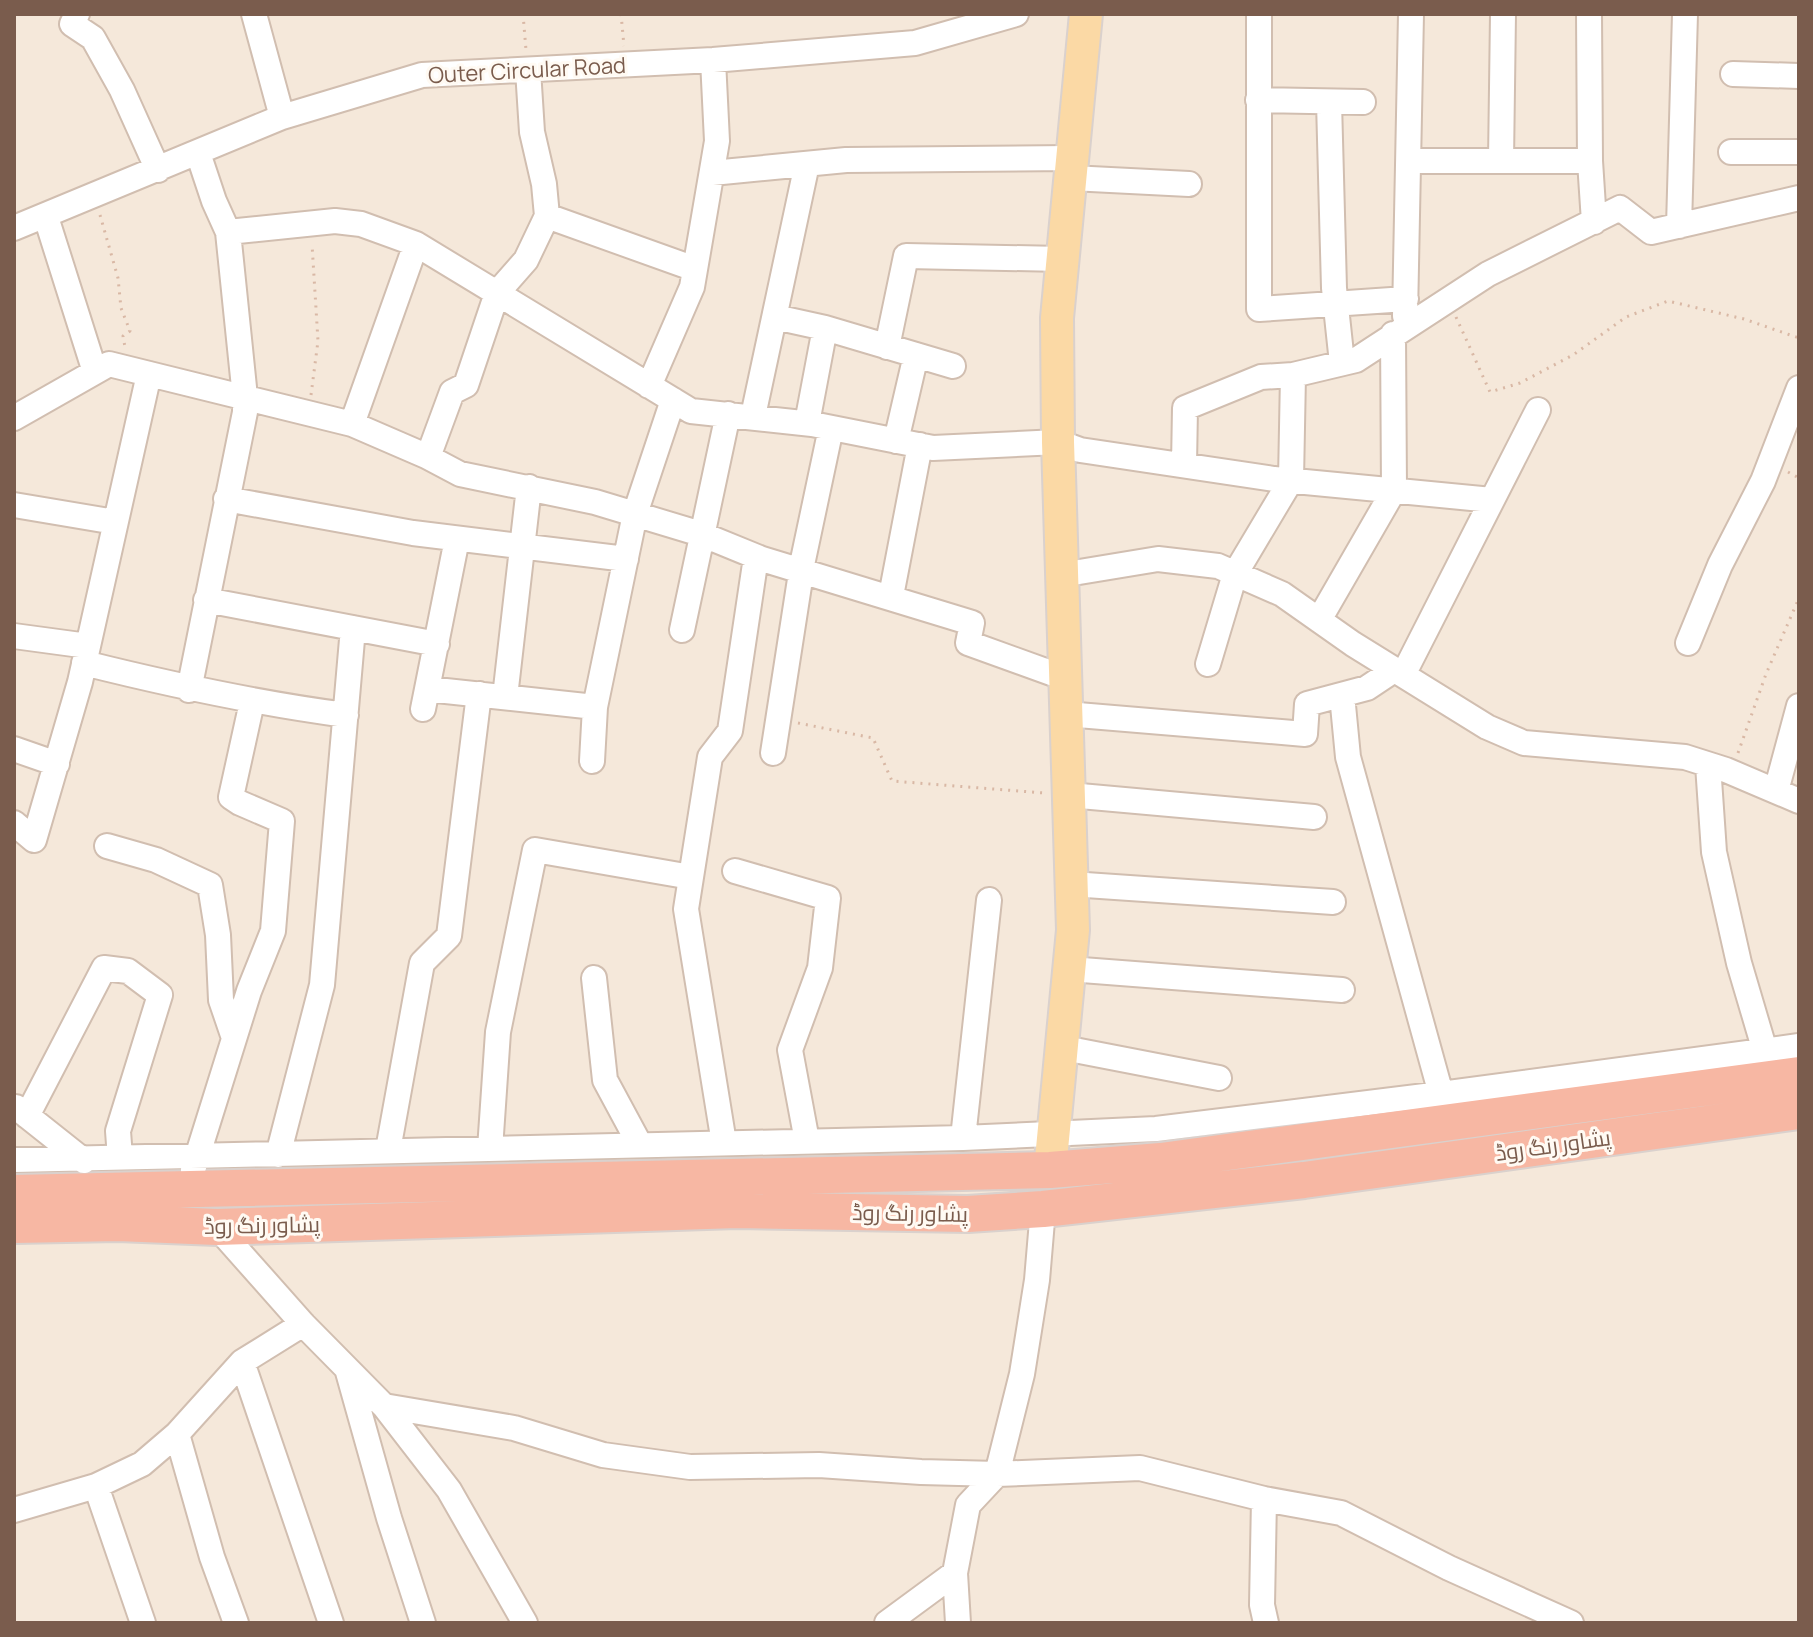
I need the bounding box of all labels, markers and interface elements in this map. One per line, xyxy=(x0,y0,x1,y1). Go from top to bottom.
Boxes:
street label: Outer Circular Road xyxy=(427,50,627,90)
street label: پشاور رنگ روڈ xyxy=(1494,1122,1613,1168)
street label: پشاور رنگ روڈ xyxy=(852,1197,968,1229)
street label: پشاور رنگ روڈ xyxy=(204,1209,320,1241)

